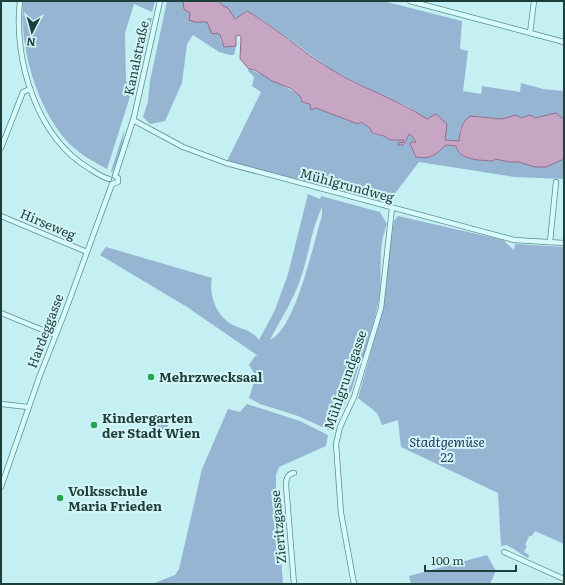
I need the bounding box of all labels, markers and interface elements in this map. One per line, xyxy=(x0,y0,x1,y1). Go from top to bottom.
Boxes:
north arrow xyxy=(12,12,52,52)
street label: Kanalstraße xyxy=(118,19,153,97)
text: N xyxy=(25,35,36,51)
street label: Mühlgrundweg xyxy=(298,163,397,206)
street label: Hirseweg xyxy=(17,203,80,244)
street label: Hardeggasse xyxy=(22,291,67,371)
street label: Mühlgrundgasse xyxy=(319,327,371,432)
place label: Mehrzwecksaal xyxy=(159,367,263,386)
marker: Mehrzwecksaal xyxy=(146,372,156,382)
place label: Kindergarten der Stadt Wien xyxy=(102,408,200,442)
marker: Kindergarten der Stadt Wien xyxy=(89,420,99,430)
park label: Stadtgemüse 22 xyxy=(409,432,485,466)
place label: Volksschule Maria Frieden xyxy=(68,481,162,515)
street label: Zieritzgasse xyxy=(265,489,290,565)
marker: Volksschule Maria Frieden xyxy=(55,493,65,503)
scale bar xyxy=(425,547,516,573)
text: 100 m xyxy=(431,551,464,569)

